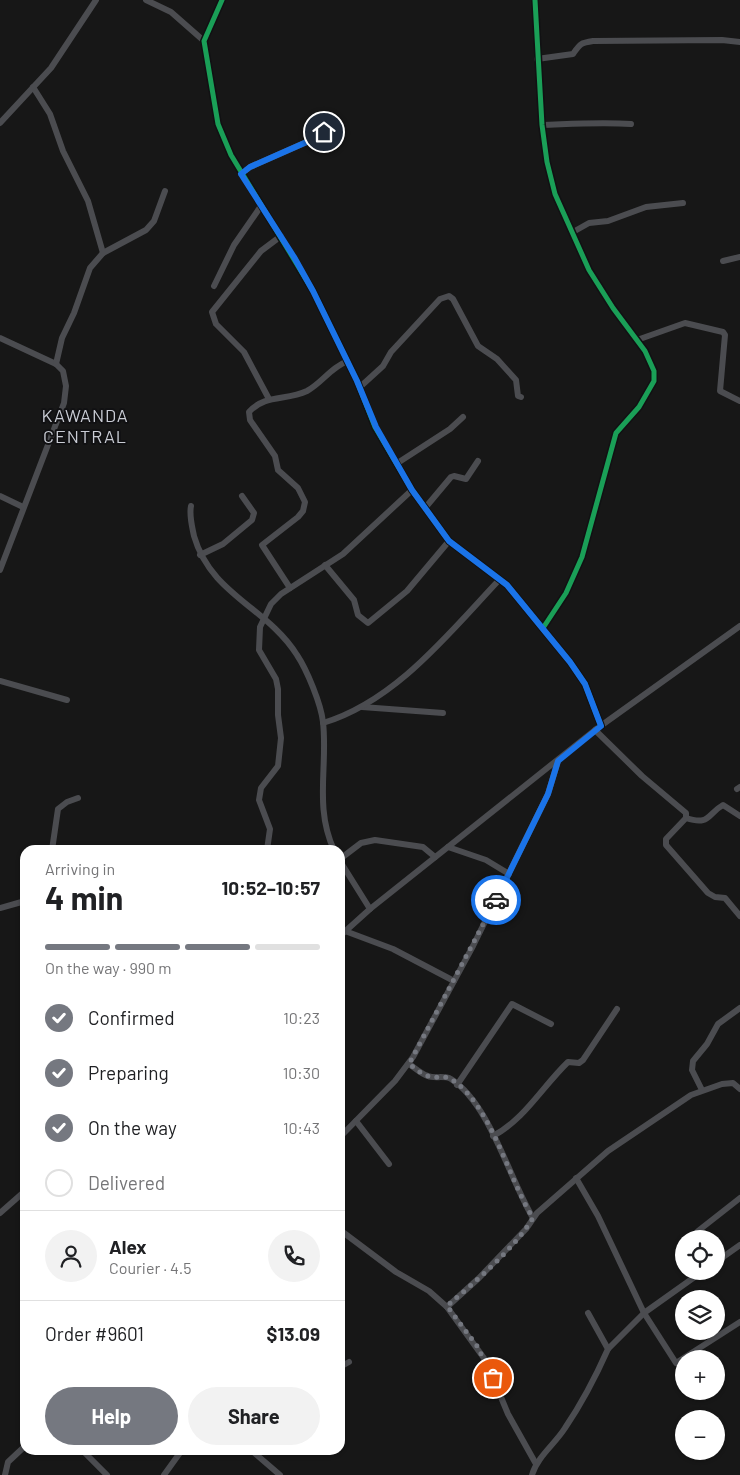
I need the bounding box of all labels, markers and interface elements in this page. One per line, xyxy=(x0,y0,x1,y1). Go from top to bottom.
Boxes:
pin xyxy=(303,111,345,153)
icon: home xyxy=(310,118,338,146)
district label: KAWANDA CENTRAL xyxy=(41,404,129,447)
text: Arriving in xyxy=(45,859,115,878)
courier xyxy=(471,875,521,925)
text: 10:52–10:57 xyxy=(221,876,320,899)
text: 4 min xyxy=(45,878,123,916)
icon: car xyxy=(482,886,510,914)
text: On the way · 990 m xyxy=(45,958,172,977)
icon: check xyxy=(45,1004,73,1032)
text: Confirmed xyxy=(88,1006,175,1029)
text: 10:23 xyxy=(283,1008,320,1027)
icon: check xyxy=(45,1059,73,1087)
text: Preparing xyxy=(88,1061,169,1084)
text: 10:30 xyxy=(283,1063,320,1082)
icon: check xyxy=(45,1114,73,1142)
text: On the way xyxy=(88,1116,177,1139)
text: 10:43 xyxy=(283,1118,320,1137)
text: Delivered xyxy=(88,1171,165,1194)
button: person xyxy=(45,1230,97,1282)
button: phone xyxy=(268,1230,320,1282)
map controls xyxy=(675,1230,725,1460)
button: locate xyxy=(675,1230,725,1280)
text: Alex xyxy=(109,1235,147,1258)
text: Courier · 4.5 xyxy=(109,1258,192,1277)
button: layers xyxy=(675,1290,725,1340)
text: Order #9601 xyxy=(45,1322,144,1345)
text: $13.09 xyxy=(267,1322,320,1345)
button: + xyxy=(675,1350,725,1400)
pin xyxy=(472,1357,514,1399)
icon: bag xyxy=(479,1364,507,1392)
button: Help xyxy=(45,1387,178,1445)
button: Share xyxy=(188,1387,320,1445)
button: − xyxy=(675,1410,725,1460)

